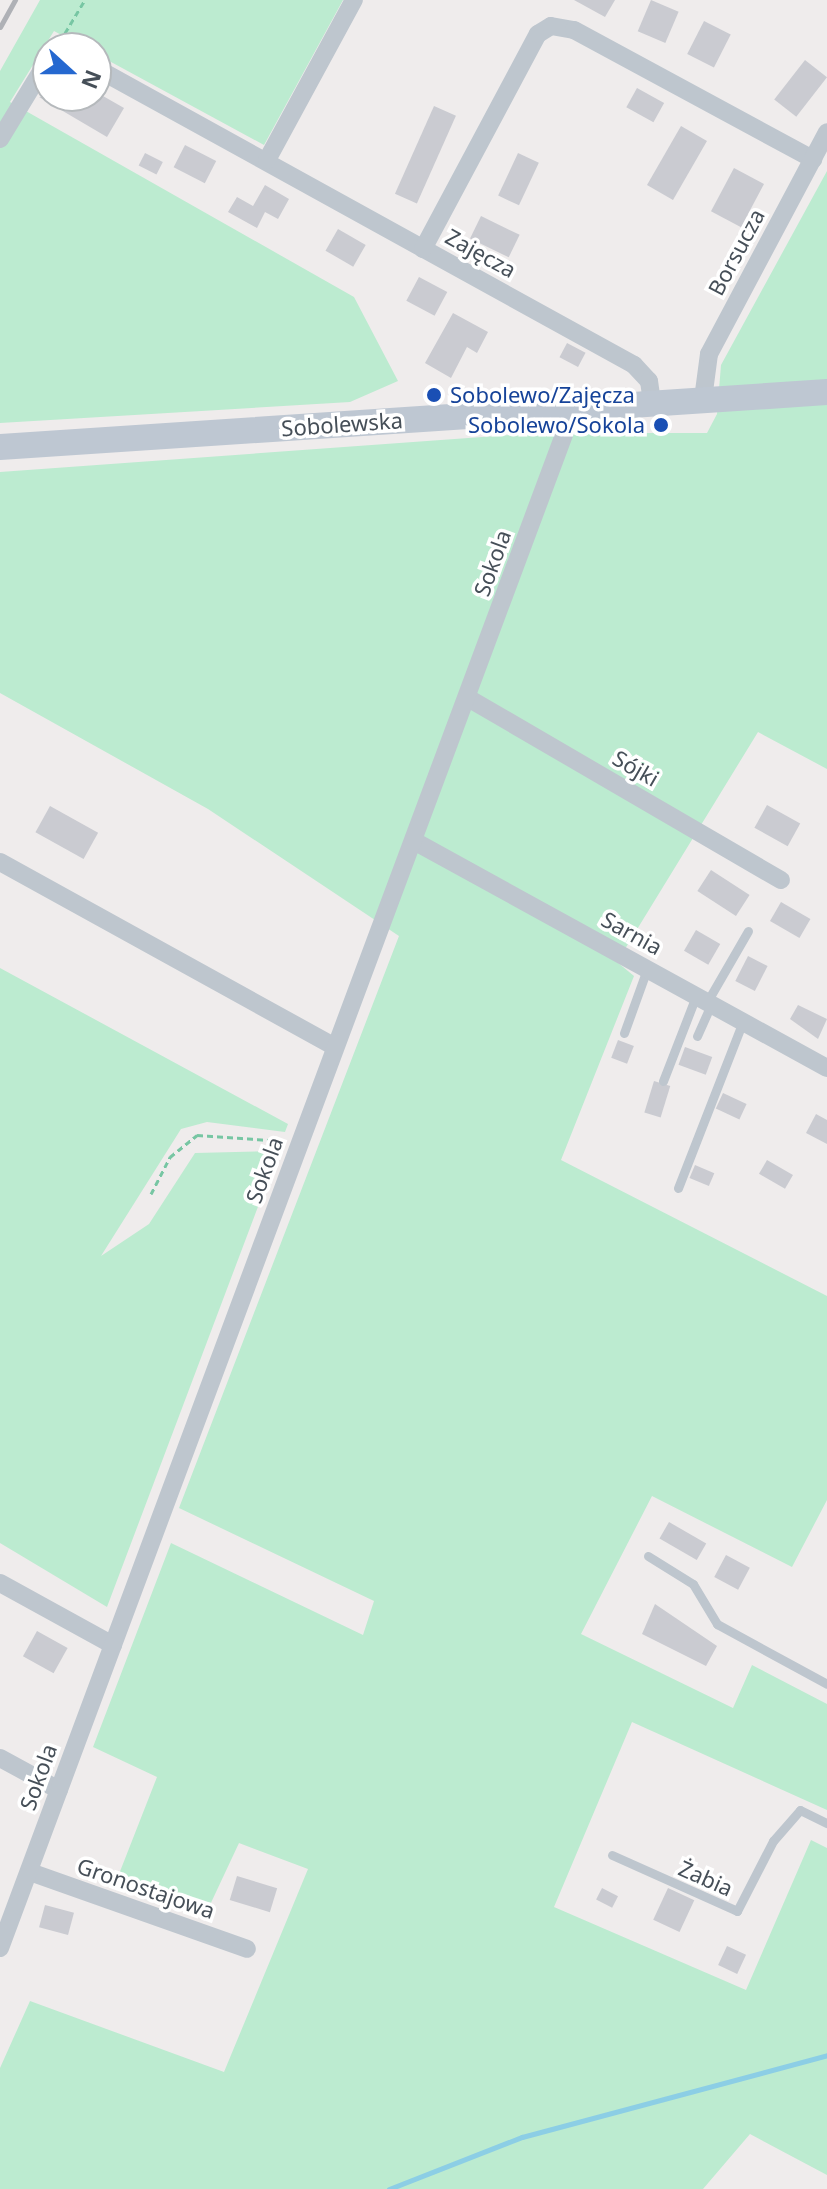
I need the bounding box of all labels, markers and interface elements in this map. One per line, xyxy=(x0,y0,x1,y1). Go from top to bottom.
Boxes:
north arrow xyxy=(32,32,112,112)
text: N xyxy=(75,66,110,94)
street label: Borsucza xyxy=(702,204,770,300)
street label: Zajęcza xyxy=(441,223,521,283)
place label: Sobolewo/Zajęcza xyxy=(450,382,635,408)
marker: Sobolewo/Zajęcza xyxy=(425,386,443,404)
street label: Sobolewska xyxy=(280,407,404,441)
place label: Sobolewo/Sokola xyxy=(468,412,645,438)
marker: Sobolewo/Sokola xyxy=(652,416,670,434)
street label: Sokola xyxy=(468,526,516,600)
street label: Sójki xyxy=(608,744,664,792)
street label: Sarnia xyxy=(597,906,667,960)
street label: Sokola xyxy=(240,1133,288,1207)
street label: Sokola xyxy=(14,1740,62,1814)
street label: Gronostajowa xyxy=(74,1852,218,1924)
street label: Żabia xyxy=(675,1854,737,1902)

